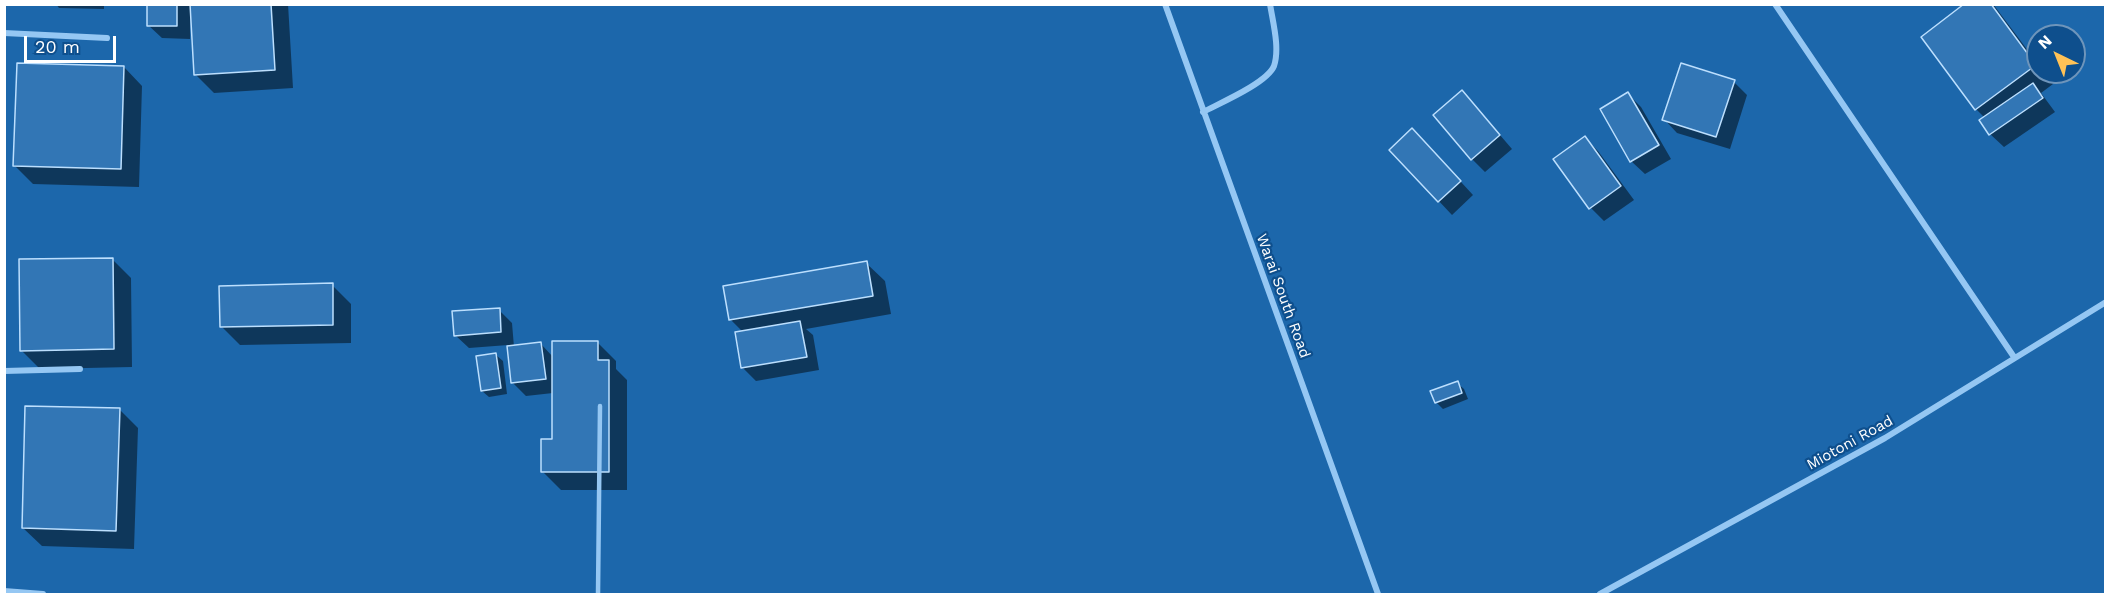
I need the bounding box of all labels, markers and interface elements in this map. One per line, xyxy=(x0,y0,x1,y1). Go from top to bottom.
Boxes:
scale bar xyxy=(27,24,118,62)
north arrow xyxy=(2026,24,2086,84)
text: N xyxy=(2034,31,2056,53)
text: 20 m xyxy=(35,36,80,57)
street label: Warai South Road xyxy=(1252,231,1314,361)
street label: Miotoni Road xyxy=(1804,412,1896,474)

